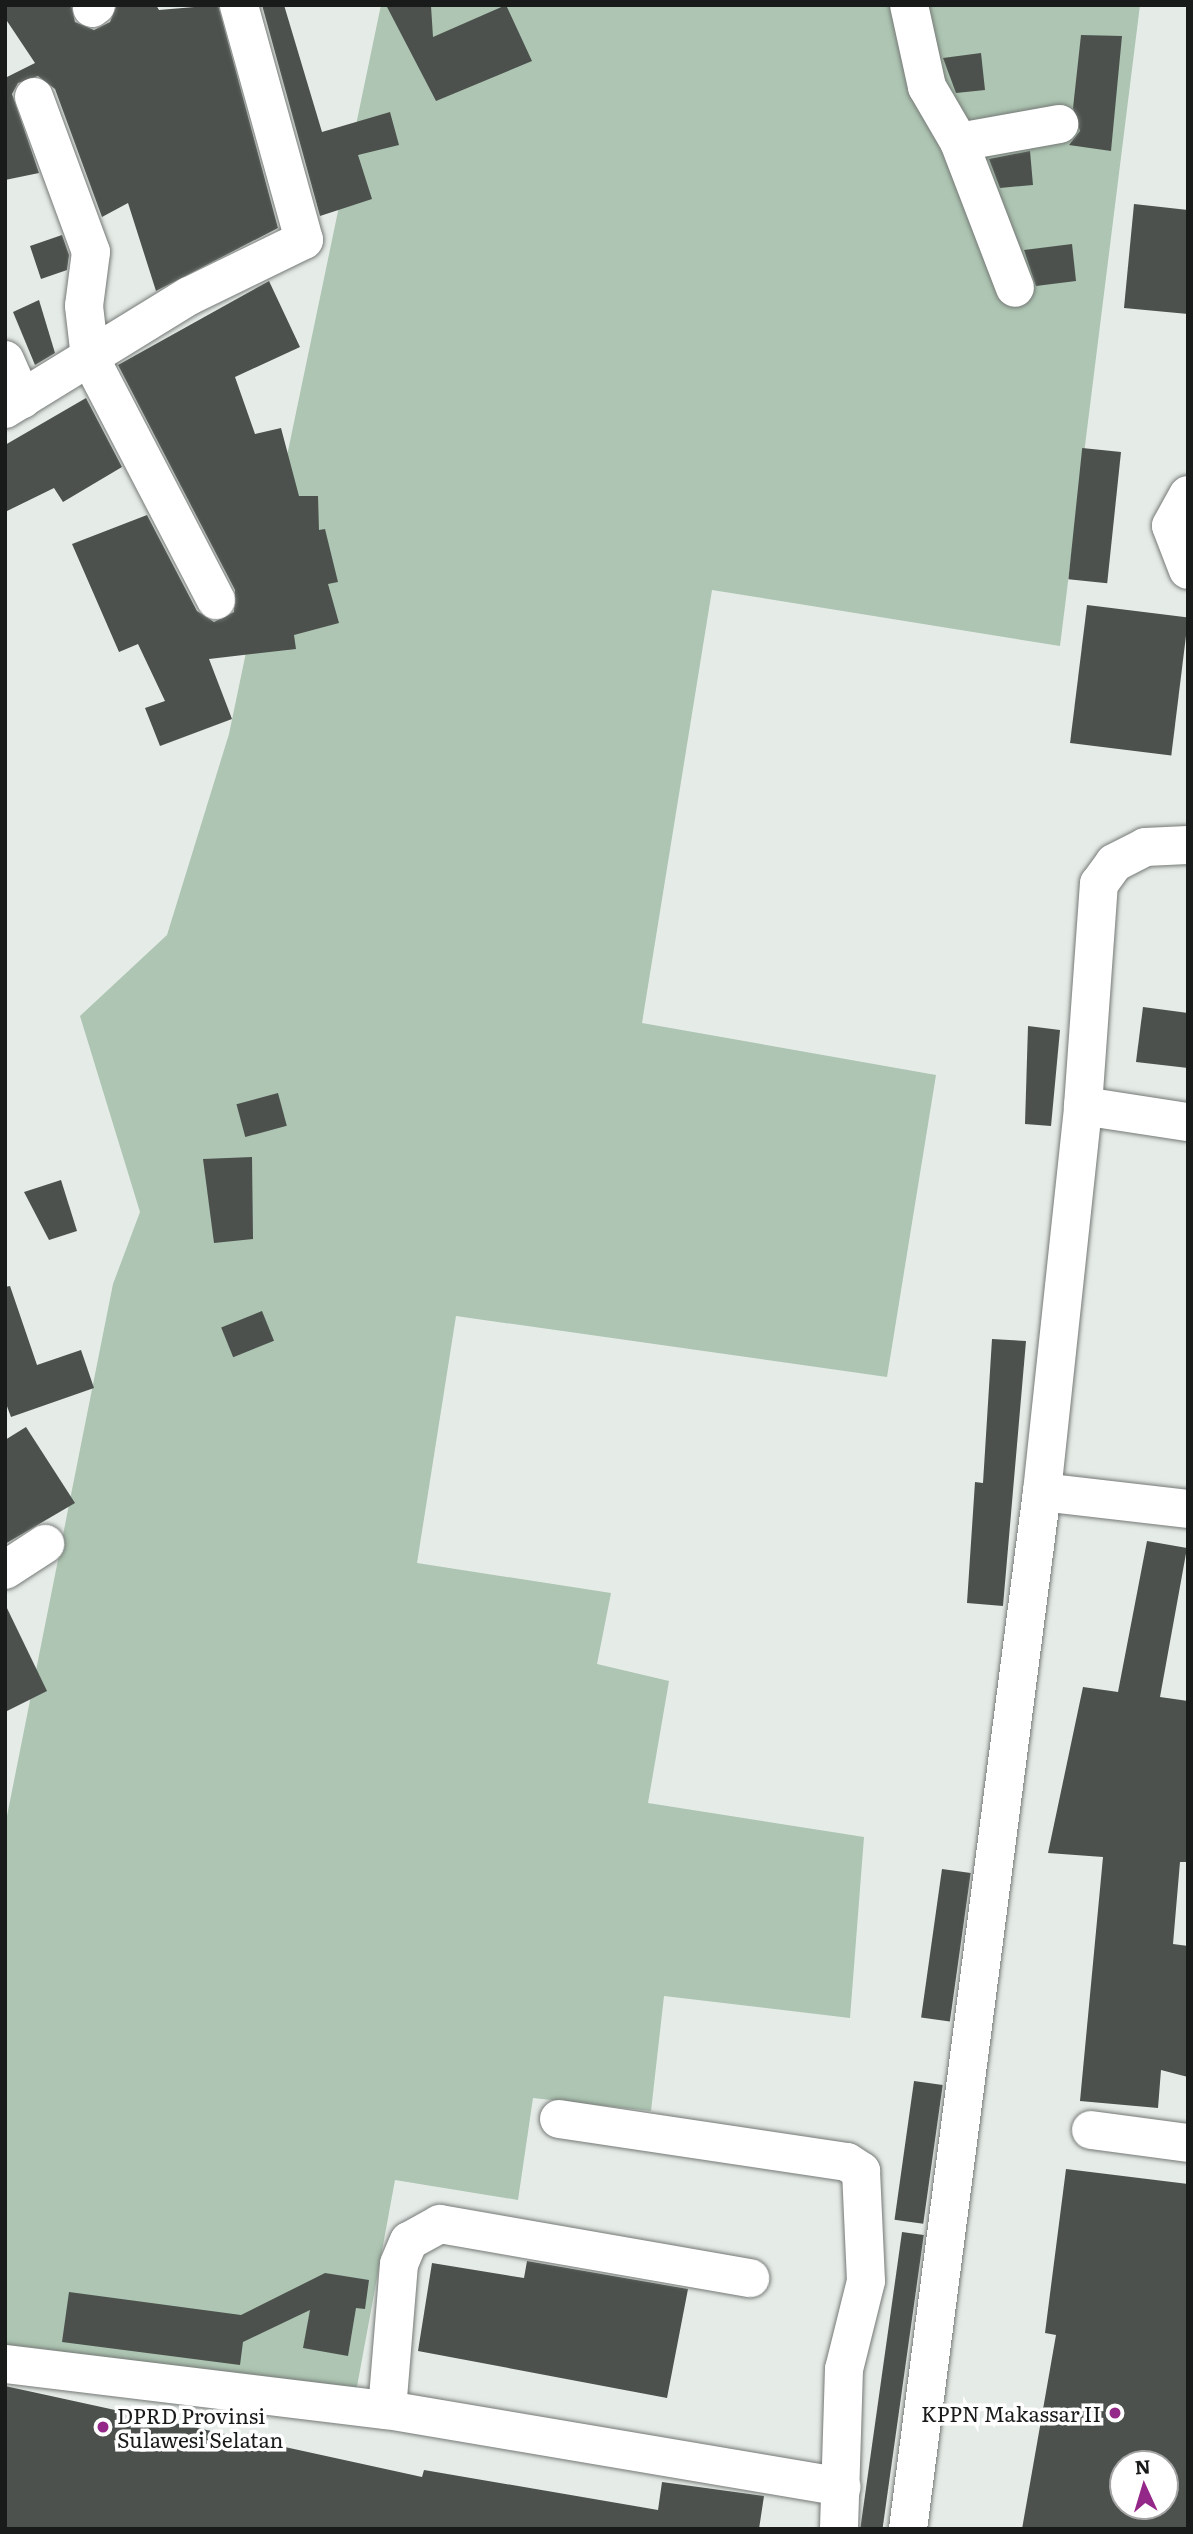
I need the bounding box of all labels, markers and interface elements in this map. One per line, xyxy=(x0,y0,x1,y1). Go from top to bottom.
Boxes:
place label: KPPN Makassar II xyxy=(921,2400,1101,2426)
place label: DPRD Provinsi Sulawesi Selatan xyxy=(117,2402,283,2452)
marker: KPPN Makassar II xyxy=(1107,2405,1123,2421)
marker: DPRD Provinsi Sulawesi Selatan xyxy=(95,2419,111,2435)
north arrow xyxy=(1109,2450,1179,2520)
text: N xyxy=(1134,2452,1152,2481)

